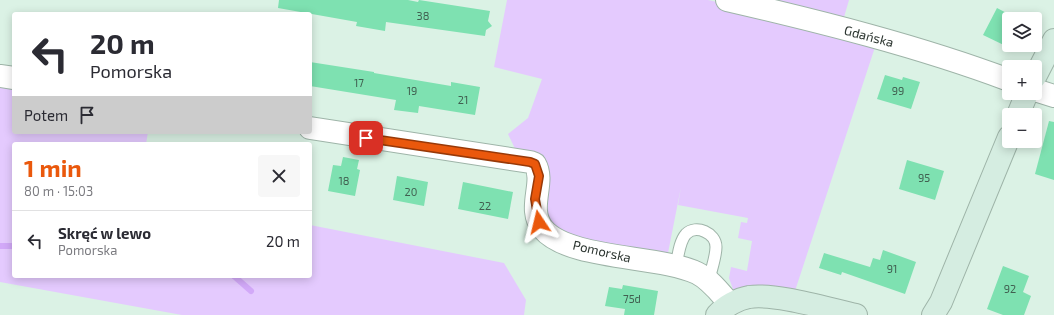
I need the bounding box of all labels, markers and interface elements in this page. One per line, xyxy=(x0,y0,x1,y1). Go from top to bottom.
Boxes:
house number: 38 xyxy=(417,9,429,22)
map controls xyxy=(1002,12,1042,148)
button: layers xyxy=(1002,12,1042,52)
street label: Gdańska xyxy=(842,22,896,50)
text: 20 m xyxy=(90,26,155,60)
icon: left xyxy=(24,28,76,80)
text: Pomorska xyxy=(90,60,172,82)
button: + xyxy=(1002,60,1042,100)
house number: 17 xyxy=(354,76,364,89)
house number: 19 xyxy=(407,84,417,97)
house number: 99 xyxy=(892,84,904,97)
house number: 21 xyxy=(458,93,468,106)
icon: arrive xyxy=(76,104,98,126)
text: Potem xyxy=(24,106,68,124)
button: − xyxy=(1002,108,1042,148)
pin xyxy=(349,121,383,155)
icon: arrive xyxy=(355,127,377,149)
text: 1 min xyxy=(24,153,82,182)
button: close xyxy=(258,155,300,197)
house number: 95 xyxy=(918,171,930,184)
house number: 18 xyxy=(338,174,350,187)
text: 80 m · 15:03 xyxy=(24,183,93,199)
house number: 20 xyxy=(405,185,417,198)
house number: 22 xyxy=(479,199,491,212)
position arrow xyxy=(518,201,560,243)
text: Skręć w lewo xyxy=(58,224,151,242)
icon: left xyxy=(24,230,46,252)
text: 20 m xyxy=(266,232,300,250)
street label: Pomorska xyxy=(571,237,633,265)
text: Pomorska xyxy=(58,242,117,258)
house number: 91 xyxy=(887,262,897,275)
house number: 92 xyxy=(1004,282,1016,295)
house number: 75d xyxy=(623,292,641,305)

